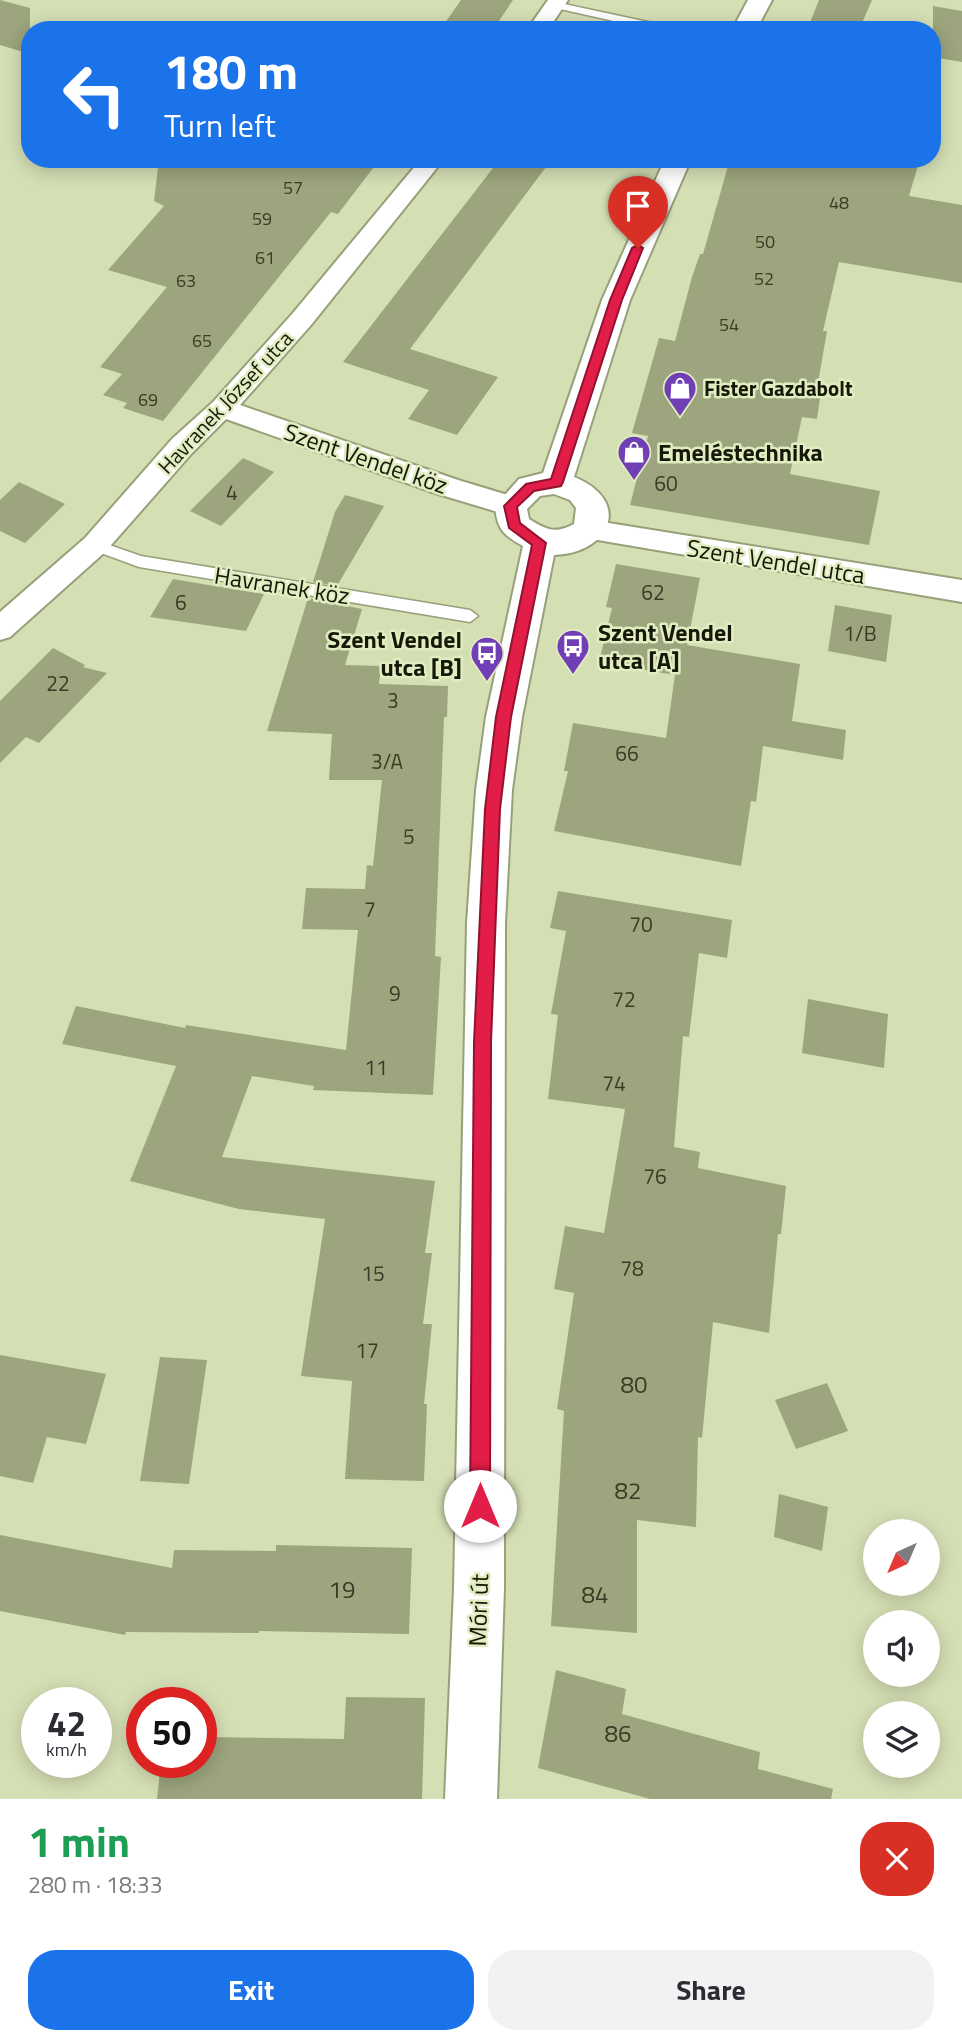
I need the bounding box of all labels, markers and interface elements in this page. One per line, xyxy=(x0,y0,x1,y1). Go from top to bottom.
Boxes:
text: 180 m xyxy=(164,33,298,108)
icon: left xyxy=(49,49,140,140)
text: Turn left xyxy=(164,101,276,149)
house number: 57 xyxy=(283,174,303,201)
pin xyxy=(608,176,668,248)
icon: arrive xyxy=(619,187,657,225)
house number: 48 xyxy=(829,189,849,216)
house number: 59 xyxy=(252,205,272,232)
house number: 50 xyxy=(755,228,775,255)
house number: 61 xyxy=(255,244,275,271)
house number: 52 xyxy=(754,265,774,292)
house number: 63 xyxy=(176,267,196,294)
house number: 54 xyxy=(719,311,739,338)
street label: Havranek József utca xyxy=(150,323,300,481)
house number: 65 xyxy=(192,327,212,354)
shop icon: Fister Gazdabolt xyxy=(661,369,699,418)
place label: Fister Gazdabolt xyxy=(704,372,853,404)
house number: 69 xyxy=(138,386,158,413)
street label: Szent Vendel köz xyxy=(279,413,453,503)
shop icon: Emeléstechnika xyxy=(615,433,653,482)
place label: Emeléstechnika xyxy=(658,434,823,470)
house number: 60 xyxy=(654,467,678,499)
house number: 4 xyxy=(226,476,238,508)
street label: Szent Vendel utca xyxy=(684,529,868,593)
street label: Havranek köz xyxy=(212,557,352,613)
house number: 62 xyxy=(641,576,665,608)
house number: 6 xyxy=(175,586,187,618)
place label: Szent Vendel utca [A] xyxy=(598,614,733,678)
house number: 1/B xyxy=(843,617,877,649)
place label: Szent Vendel utca [B] xyxy=(327,621,462,685)
bus stop icon: Szent Vendel utca [A] xyxy=(554,627,592,676)
bus stop icon: Szent Vendel utca [B] xyxy=(468,634,506,683)
house number: 22 xyxy=(46,667,70,699)
house number: 3 xyxy=(387,684,399,716)
house number: 66 xyxy=(615,737,639,769)
house number: 3/A xyxy=(371,745,403,777)
house number: 5 xyxy=(403,820,415,852)
house number: 7 xyxy=(364,893,376,925)
house number: 70 xyxy=(629,908,653,940)
house number: 9 xyxy=(389,977,401,1009)
house number: 72 xyxy=(612,983,636,1015)
house number: 11 xyxy=(364,1051,388,1083)
house number: 74 xyxy=(602,1067,626,1099)
house number: 76 xyxy=(643,1160,667,1192)
house number: 78 xyxy=(620,1252,644,1284)
house number: 15 xyxy=(361,1257,385,1289)
house number: 17 xyxy=(355,1334,379,1366)
house number: 80 xyxy=(621,1366,647,1402)
position arrow xyxy=(443,1469,517,1543)
house number: 82 xyxy=(615,1472,641,1508)
north arrow xyxy=(863,1519,940,1596)
map controls xyxy=(863,1519,940,1778)
house number: 19 xyxy=(329,1571,355,1607)
street label: Móri út xyxy=(459,1572,497,1647)
house number: 84 xyxy=(582,1576,608,1612)
button: sound xyxy=(863,1610,940,1687)
speed limit sign: 50 xyxy=(126,1687,217,1778)
text: 42 xyxy=(47,1696,86,1750)
button: layers xyxy=(863,1701,940,1778)
house number: 86 xyxy=(605,1715,631,1751)
text: km/h xyxy=(46,1736,87,1763)
text: 1 min xyxy=(28,1809,130,1873)
button: close xyxy=(860,1822,934,1896)
text: 280 m · 18:33 xyxy=(28,1867,163,1902)
button: Exit xyxy=(28,1950,474,2030)
button: Share xyxy=(488,1950,934,2030)

